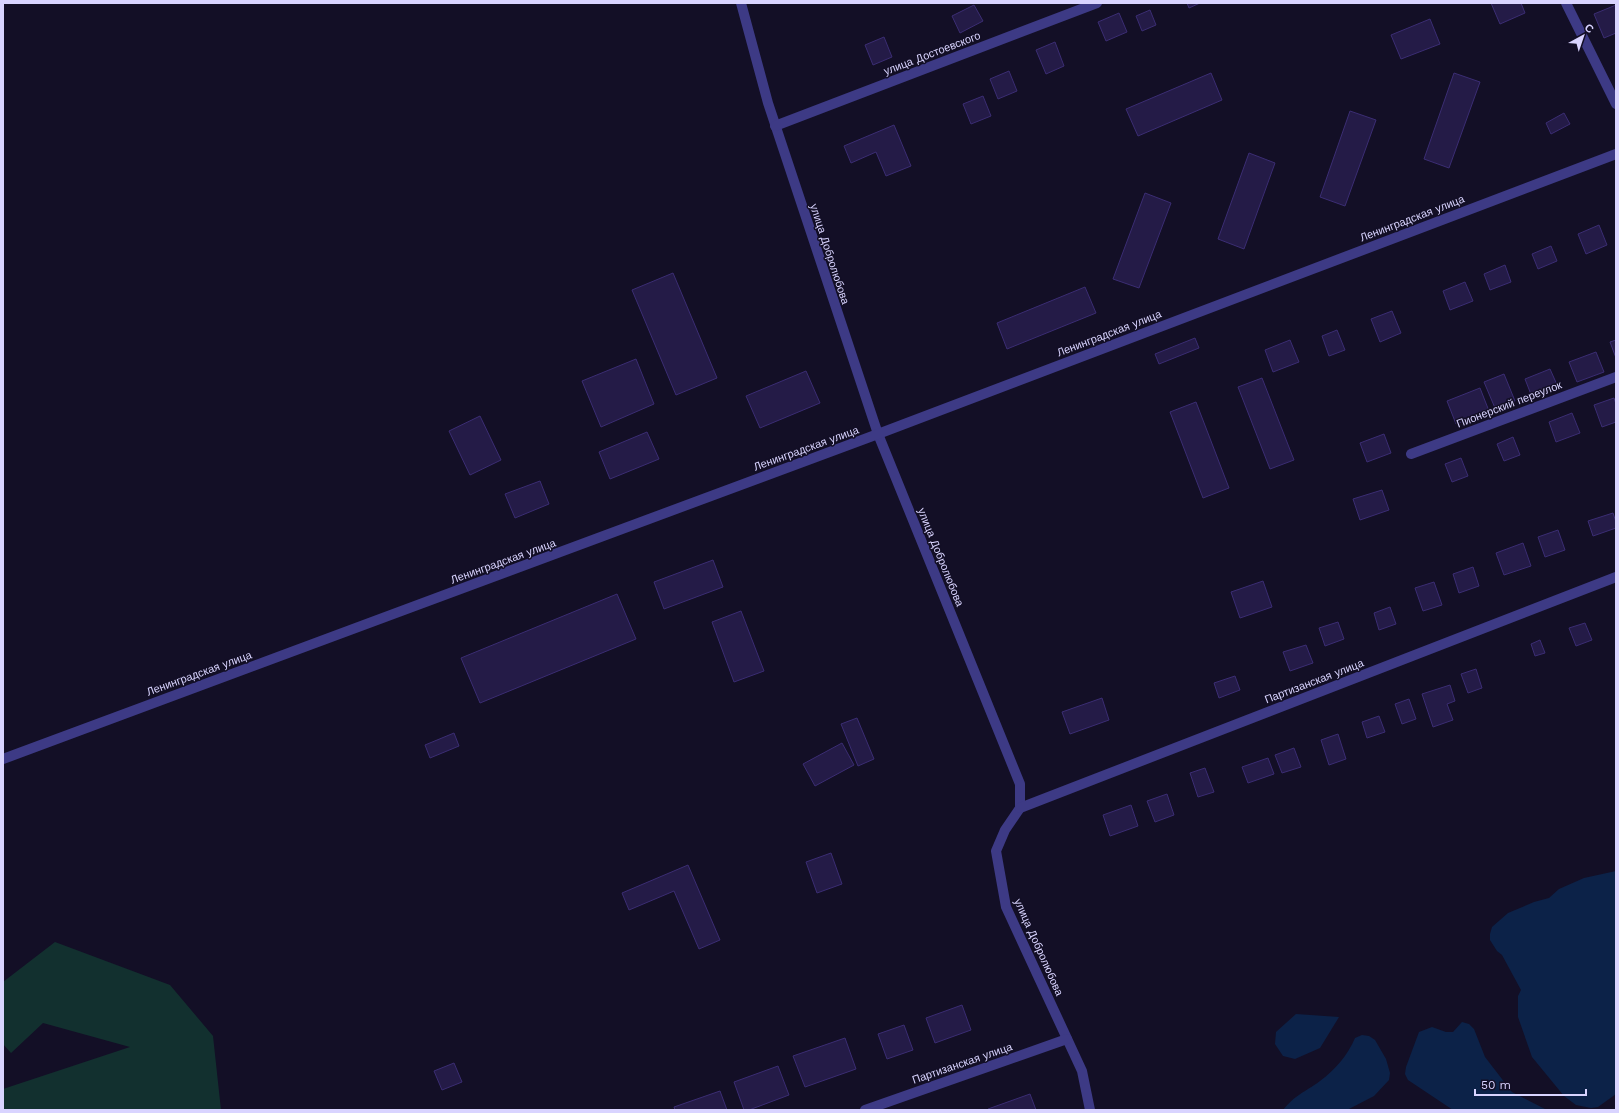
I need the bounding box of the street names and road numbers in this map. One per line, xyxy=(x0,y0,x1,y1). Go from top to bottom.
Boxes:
street label: улица Достоевского xyxy=(882,29,982,78)
street label: Ленинградская улица xyxy=(1358,192,1467,244)
street label: улица Добролюбова xyxy=(807,202,852,307)
street label: Ленинградская улица xyxy=(1055,307,1164,359)
street label: Пионерский переулок xyxy=(1455,378,1564,431)
street label: Ленинградская улица xyxy=(752,423,861,474)
street label: улица Добролюбова xyxy=(915,506,967,609)
street label: Ленинградская улица xyxy=(449,536,558,587)
street label: Ленинградская улица xyxy=(145,648,254,699)
street label: Партизанская улица xyxy=(1263,656,1366,706)
street label: улица Добролюбова xyxy=(1011,897,1066,999)
street label: Партизанская улица xyxy=(910,1040,1015,1087)

